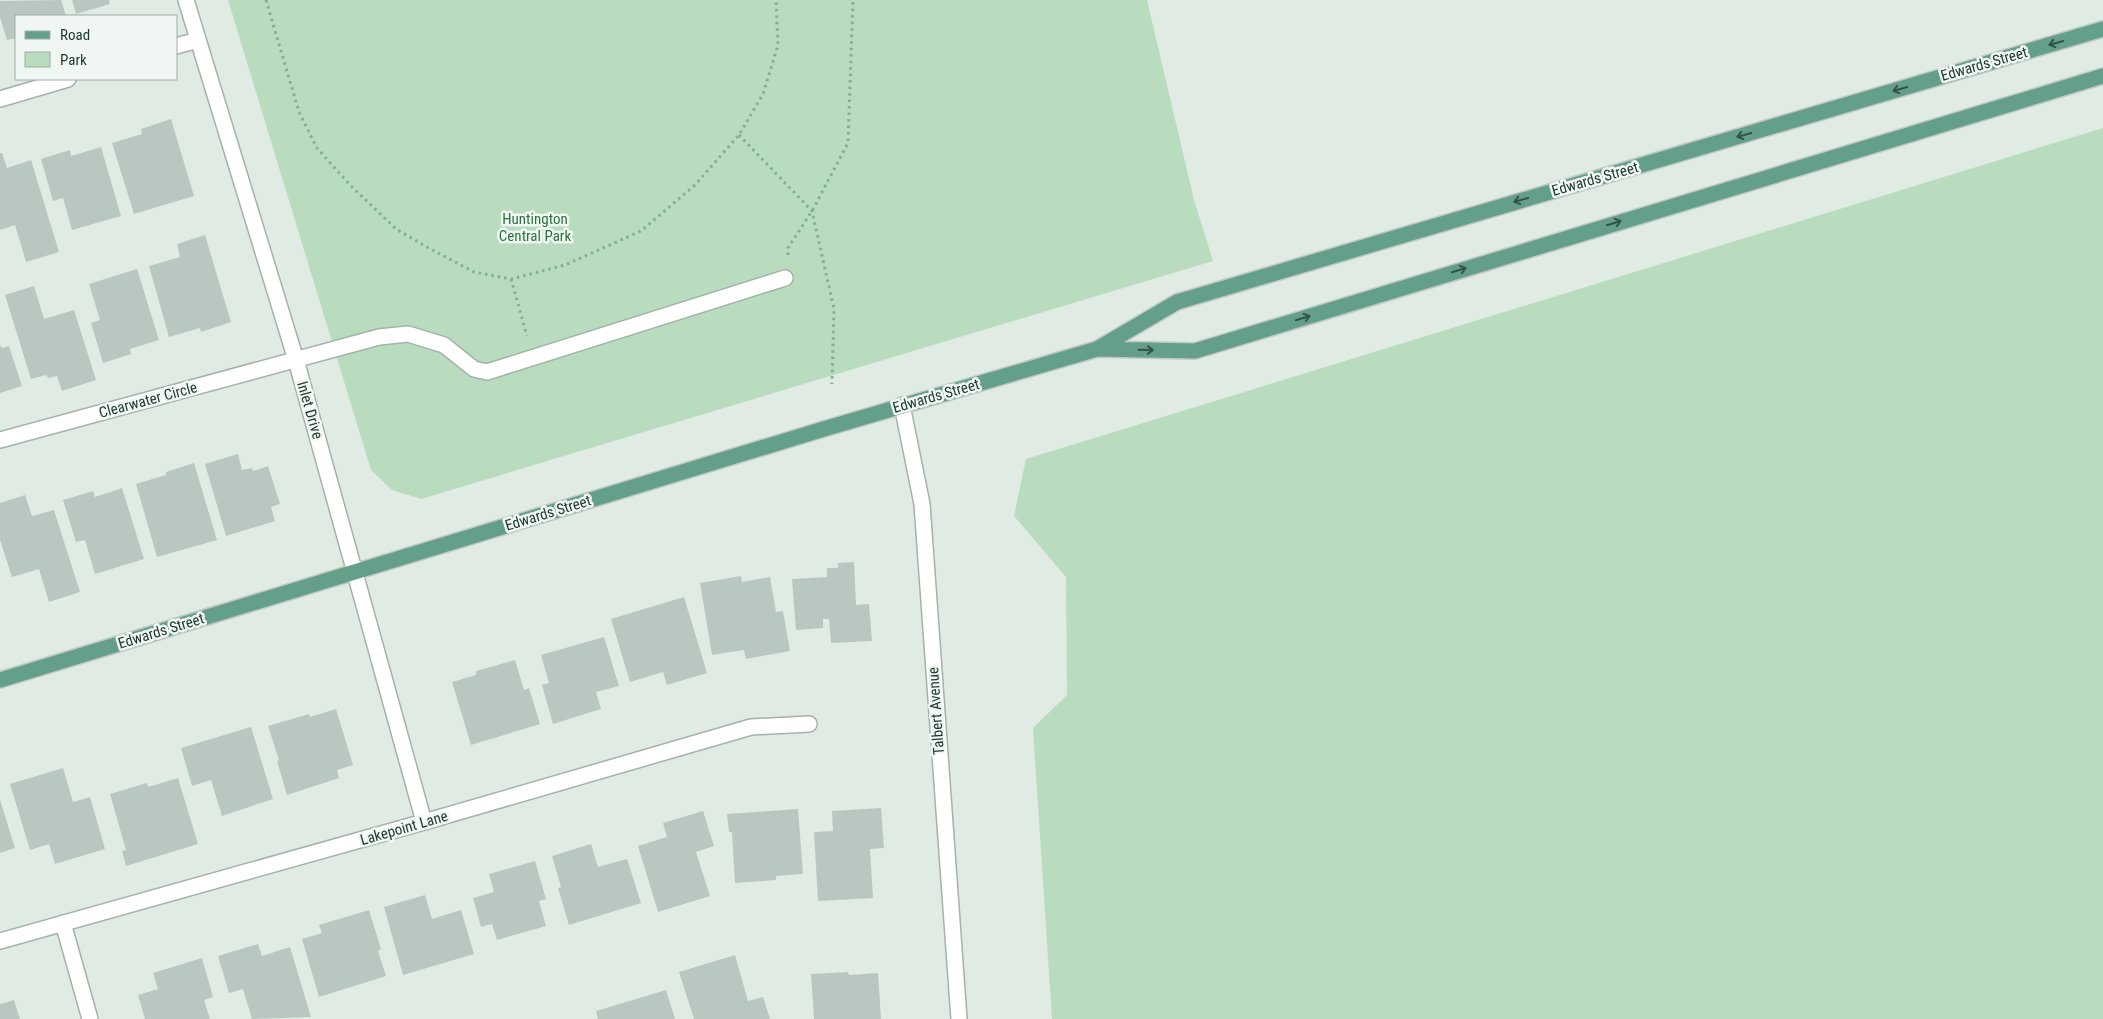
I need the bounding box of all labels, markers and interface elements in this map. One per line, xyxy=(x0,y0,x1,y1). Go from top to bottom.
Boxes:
legend xyxy=(15,15,178,80)
text: Road xyxy=(60,26,90,44)
one-way arrow xyxy=(2049,39,2065,48)
street label: Edwards Street xyxy=(1939,43,2029,85)
text: Park xyxy=(60,51,87,69)
one-way arrow xyxy=(1893,84,1909,94)
one-way arrow xyxy=(1737,130,1753,140)
street label: Edwards Street xyxy=(1550,158,1640,200)
one-way arrow xyxy=(1514,196,1530,206)
park label: Huntington Central Park xyxy=(499,210,571,245)
one-way arrow xyxy=(1606,218,1622,228)
one-way arrow xyxy=(1450,265,1466,275)
one-way arrow xyxy=(1295,312,1311,322)
one-way arrow xyxy=(1137,345,1153,355)
street label: Edwards Street xyxy=(891,375,981,417)
street label: Clearwater Circle xyxy=(97,378,199,422)
street label: Inlet Drive xyxy=(293,379,327,441)
street label: Edwards Street xyxy=(503,491,593,535)
street label: Edwards Street xyxy=(116,609,206,653)
street label: Talbert Avenue xyxy=(924,666,948,756)
street label: Lakepoint Lane xyxy=(358,807,450,849)

